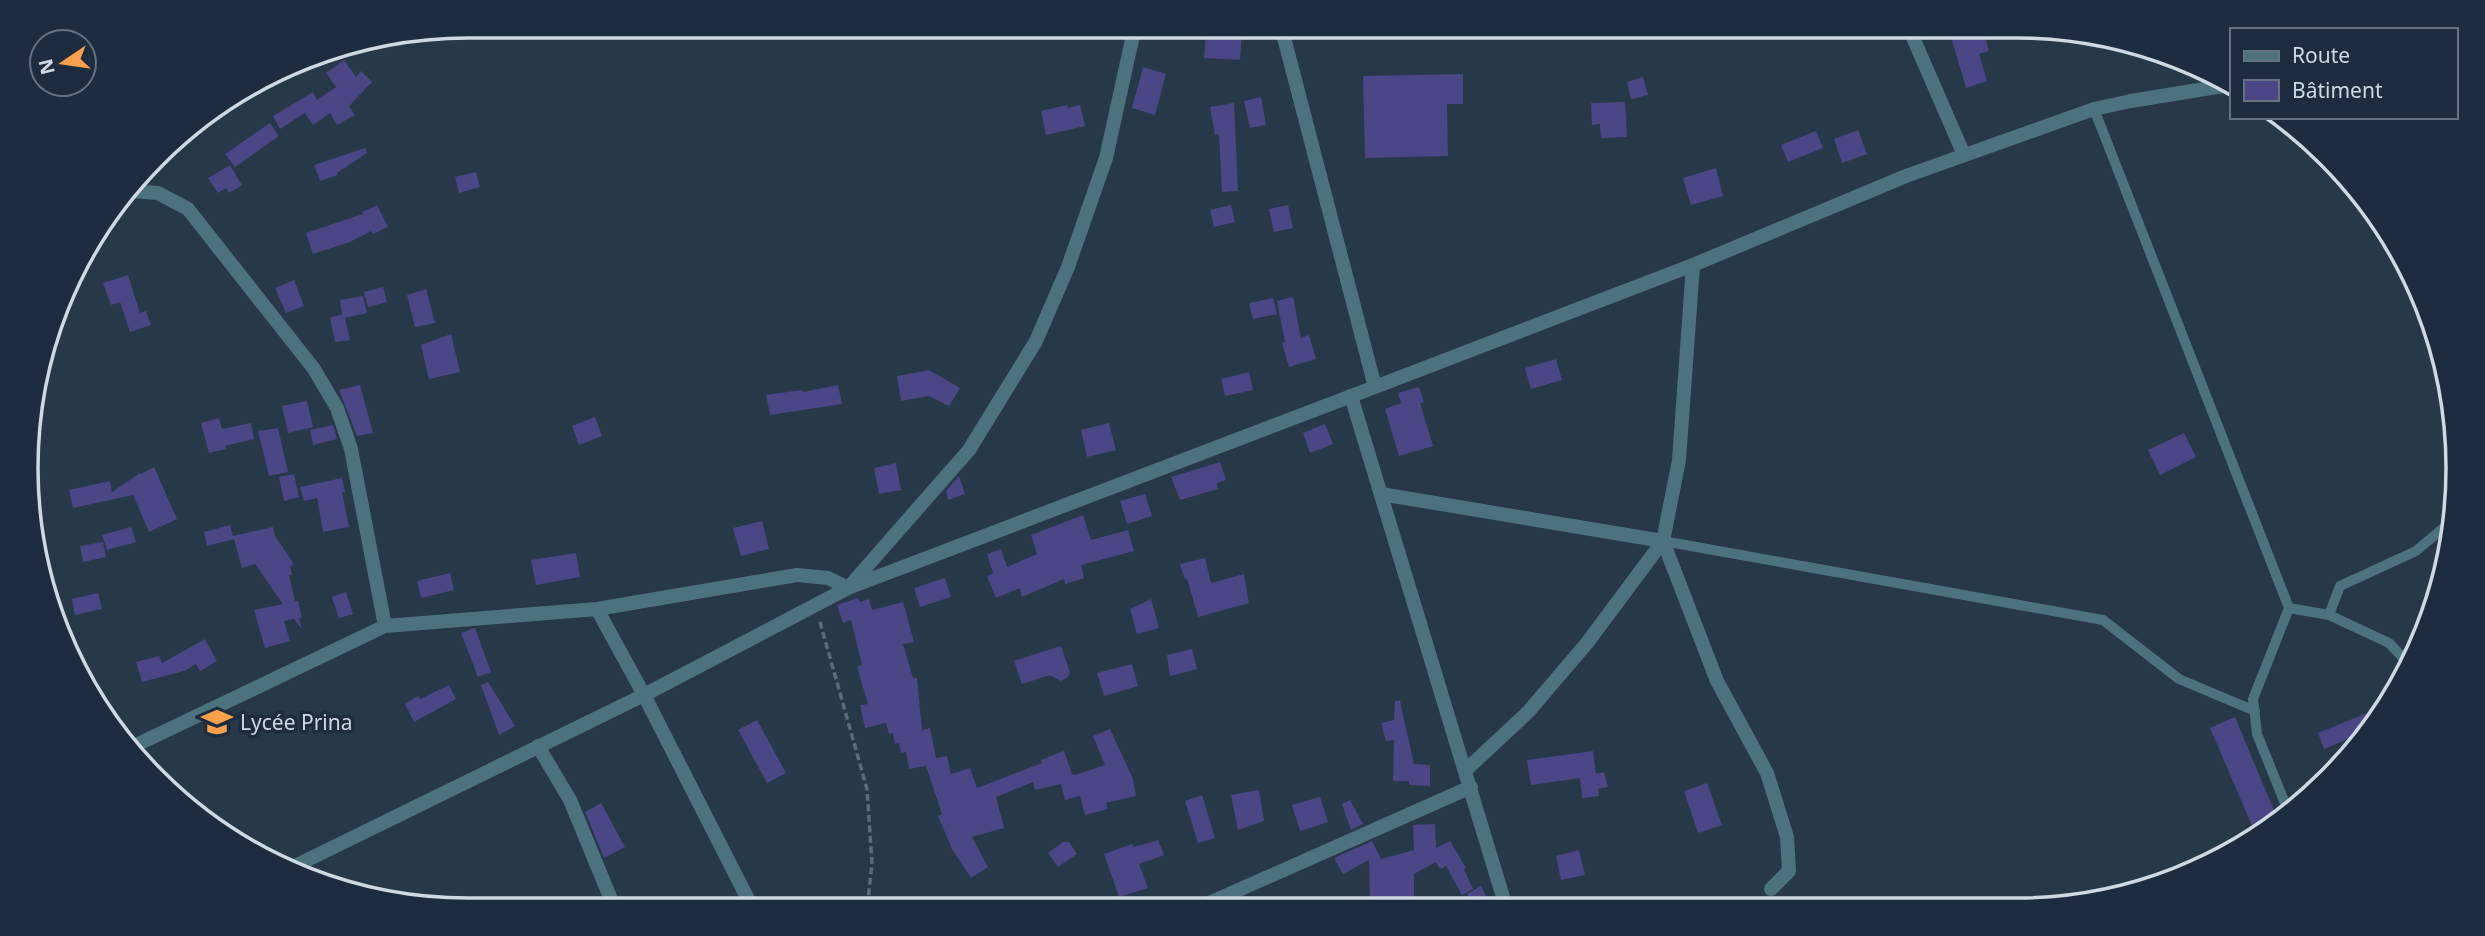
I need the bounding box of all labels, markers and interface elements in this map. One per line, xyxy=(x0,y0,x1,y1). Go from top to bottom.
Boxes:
north arrow xyxy=(28,28,98,98)
legend xyxy=(2230,28,2457,119)
text: Route xyxy=(2292,41,2350,69)
text: N xyxy=(32,56,61,77)
text: Bâtiment xyxy=(2292,76,2383,104)
school or university icon: Lycée Prina xyxy=(200,705,234,739)
place label: Lycée Prina xyxy=(240,708,353,736)

